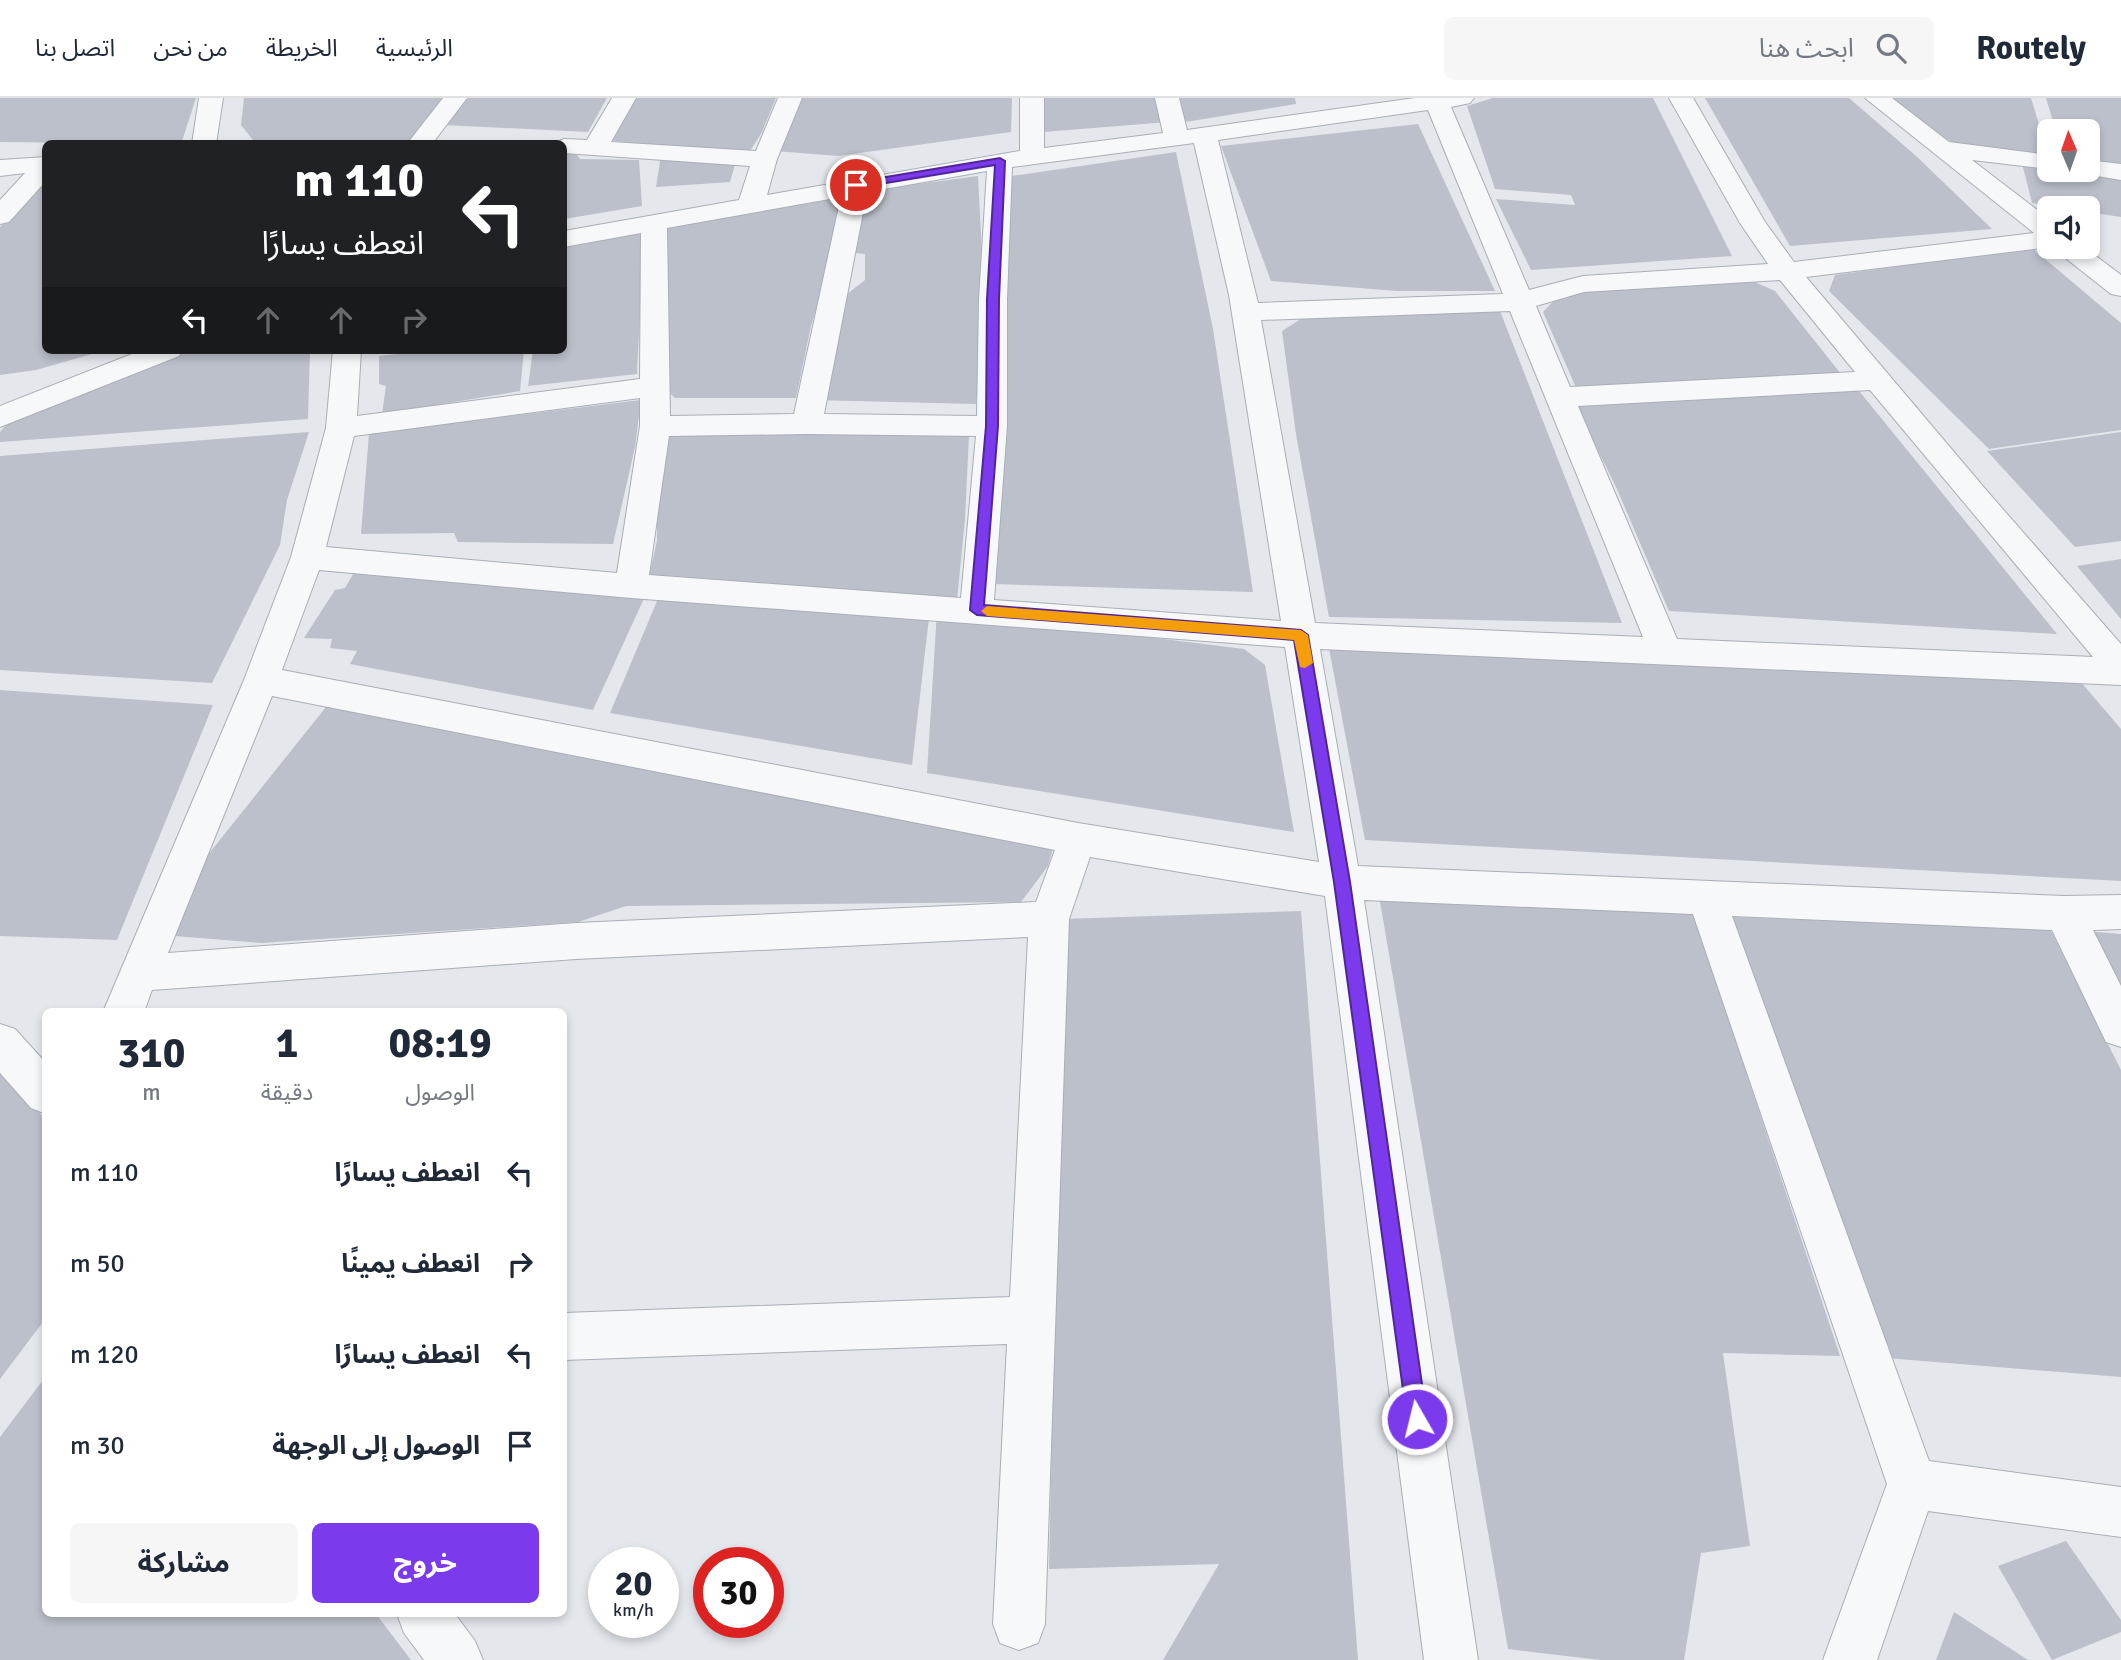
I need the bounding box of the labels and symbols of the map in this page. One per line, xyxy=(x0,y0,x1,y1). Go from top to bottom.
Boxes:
north arrow xyxy=(2037,119,2100,182)
pin xyxy=(826,155,886,215)
position arrow xyxy=(1380,1382,1454,1456)
speed limit sign: 30 xyxy=(693,1547,784,1638)

